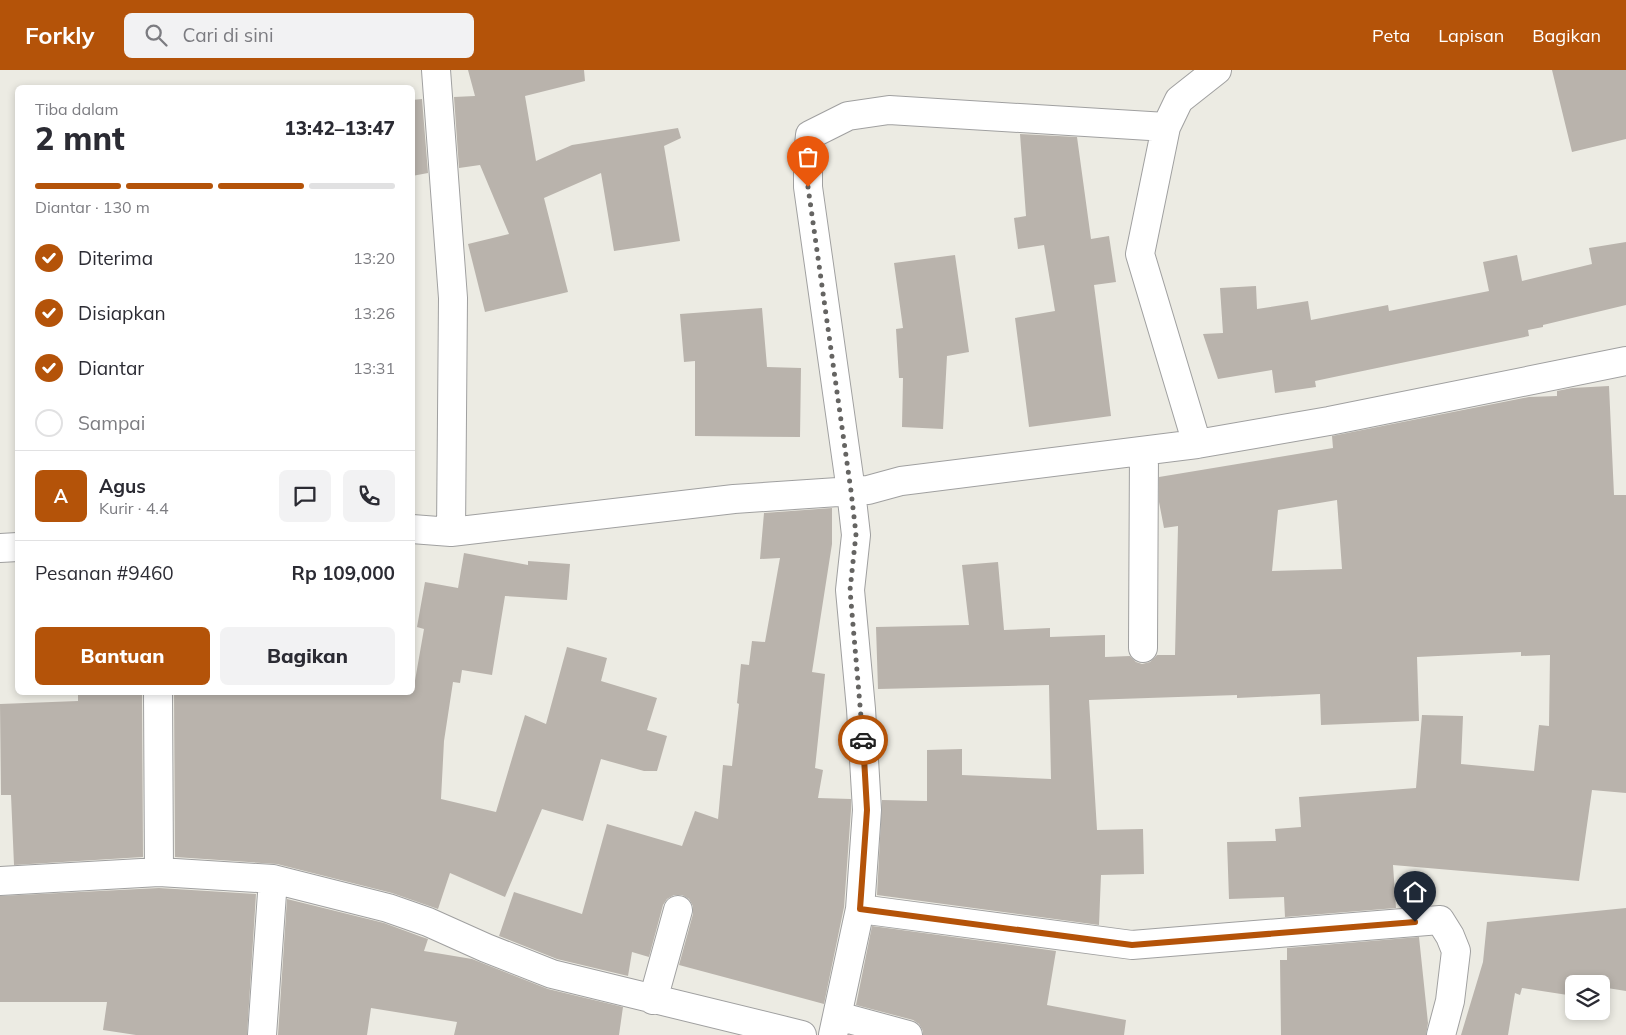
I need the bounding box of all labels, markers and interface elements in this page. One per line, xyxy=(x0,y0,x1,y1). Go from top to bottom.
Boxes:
search box xyxy=(124,13,474,58)
text: Forkly xyxy=(25,20,94,50)
icon: search xyxy=(142,21,170,49)
text: Cari di sini xyxy=(182,23,273,47)
text: Peta xyxy=(1372,24,1410,47)
text: Lapisan xyxy=(1438,24,1504,47)
text: Bagikan xyxy=(1532,24,1601,47)
text: Tiba dalam xyxy=(35,99,119,119)
text: 13:42–13:47 xyxy=(284,116,395,140)
text: 2 mnt xyxy=(35,118,125,158)
pin xyxy=(787,136,829,187)
icon: bag xyxy=(794,143,822,171)
text: Diantar · 130 m xyxy=(35,197,150,217)
icon: check xyxy=(35,244,63,272)
text: Diterima xyxy=(78,246,153,270)
text: 13:20 xyxy=(353,248,395,268)
icon: check xyxy=(35,299,63,327)
text: Disiapkan xyxy=(78,301,166,325)
text: 13:26 xyxy=(353,303,395,323)
icon: check xyxy=(35,354,63,382)
text: Diantar xyxy=(78,356,144,380)
text: 13:31 xyxy=(353,358,395,378)
text: Sampai xyxy=(78,411,145,435)
button: chat xyxy=(279,470,331,522)
button: phone xyxy=(343,470,395,522)
text: Agus xyxy=(99,474,146,498)
text: A xyxy=(54,484,68,508)
text: Kurir · 4.4 xyxy=(99,498,169,518)
text: Pesanan #9460 xyxy=(35,561,174,585)
text: Rp 109,000 xyxy=(292,561,395,585)
button: Bantuan xyxy=(35,627,210,685)
button: Bagikan xyxy=(220,627,395,685)
courier xyxy=(838,715,888,765)
icon: car xyxy=(849,726,877,754)
pin xyxy=(1394,871,1436,922)
icon: home xyxy=(1401,878,1429,906)
map controls xyxy=(1565,975,1610,1020)
button: layers xyxy=(1565,975,1610,1020)

